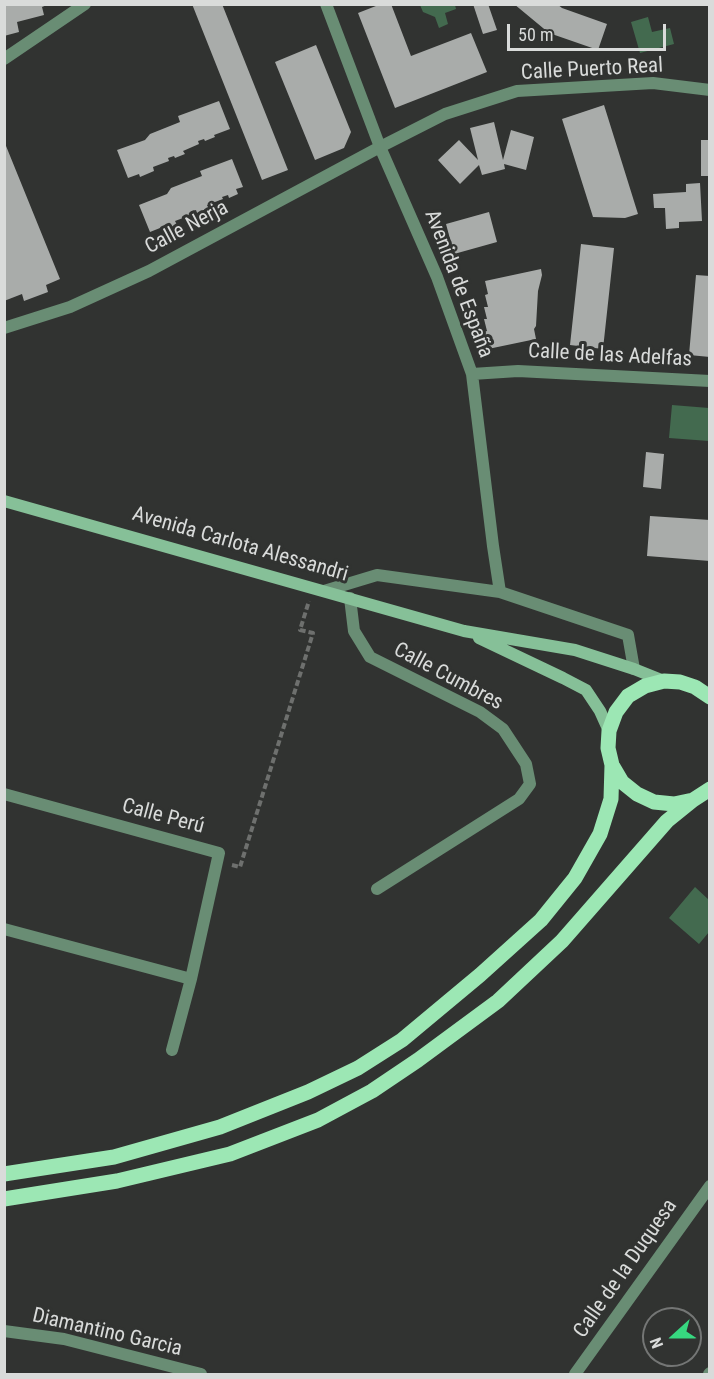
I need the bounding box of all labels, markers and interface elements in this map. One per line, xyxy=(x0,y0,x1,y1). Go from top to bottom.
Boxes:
scale bar xyxy=(510,12,669,50)
text: 50 m xyxy=(518,24,553,45)
street label: Calle Puerto Real xyxy=(520,54,664,86)
street label: Calle Nerja xyxy=(141,196,233,260)
street label: Avenida de España xyxy=(418,207,498,361)
street label: Calle de las Adelfas xyxy=(527,339,693,373)
street label: Avenida Carlota Alessandri xyxy=(129,502,351,588)
street label: Calle Cumbres xyxy=(389,638,507,716)
street label: Calle Perú xyxy=(119,794,207,840)
street label: Calle de la Duquesa xyxy=(569,1195,683,1343)
street label: Diamantino Garcia xyxy=(30,1304,184,1362)
north arrow xyxy=(642,1307,702,1367)
text: N xyxy=(646,1335,667,1351)

